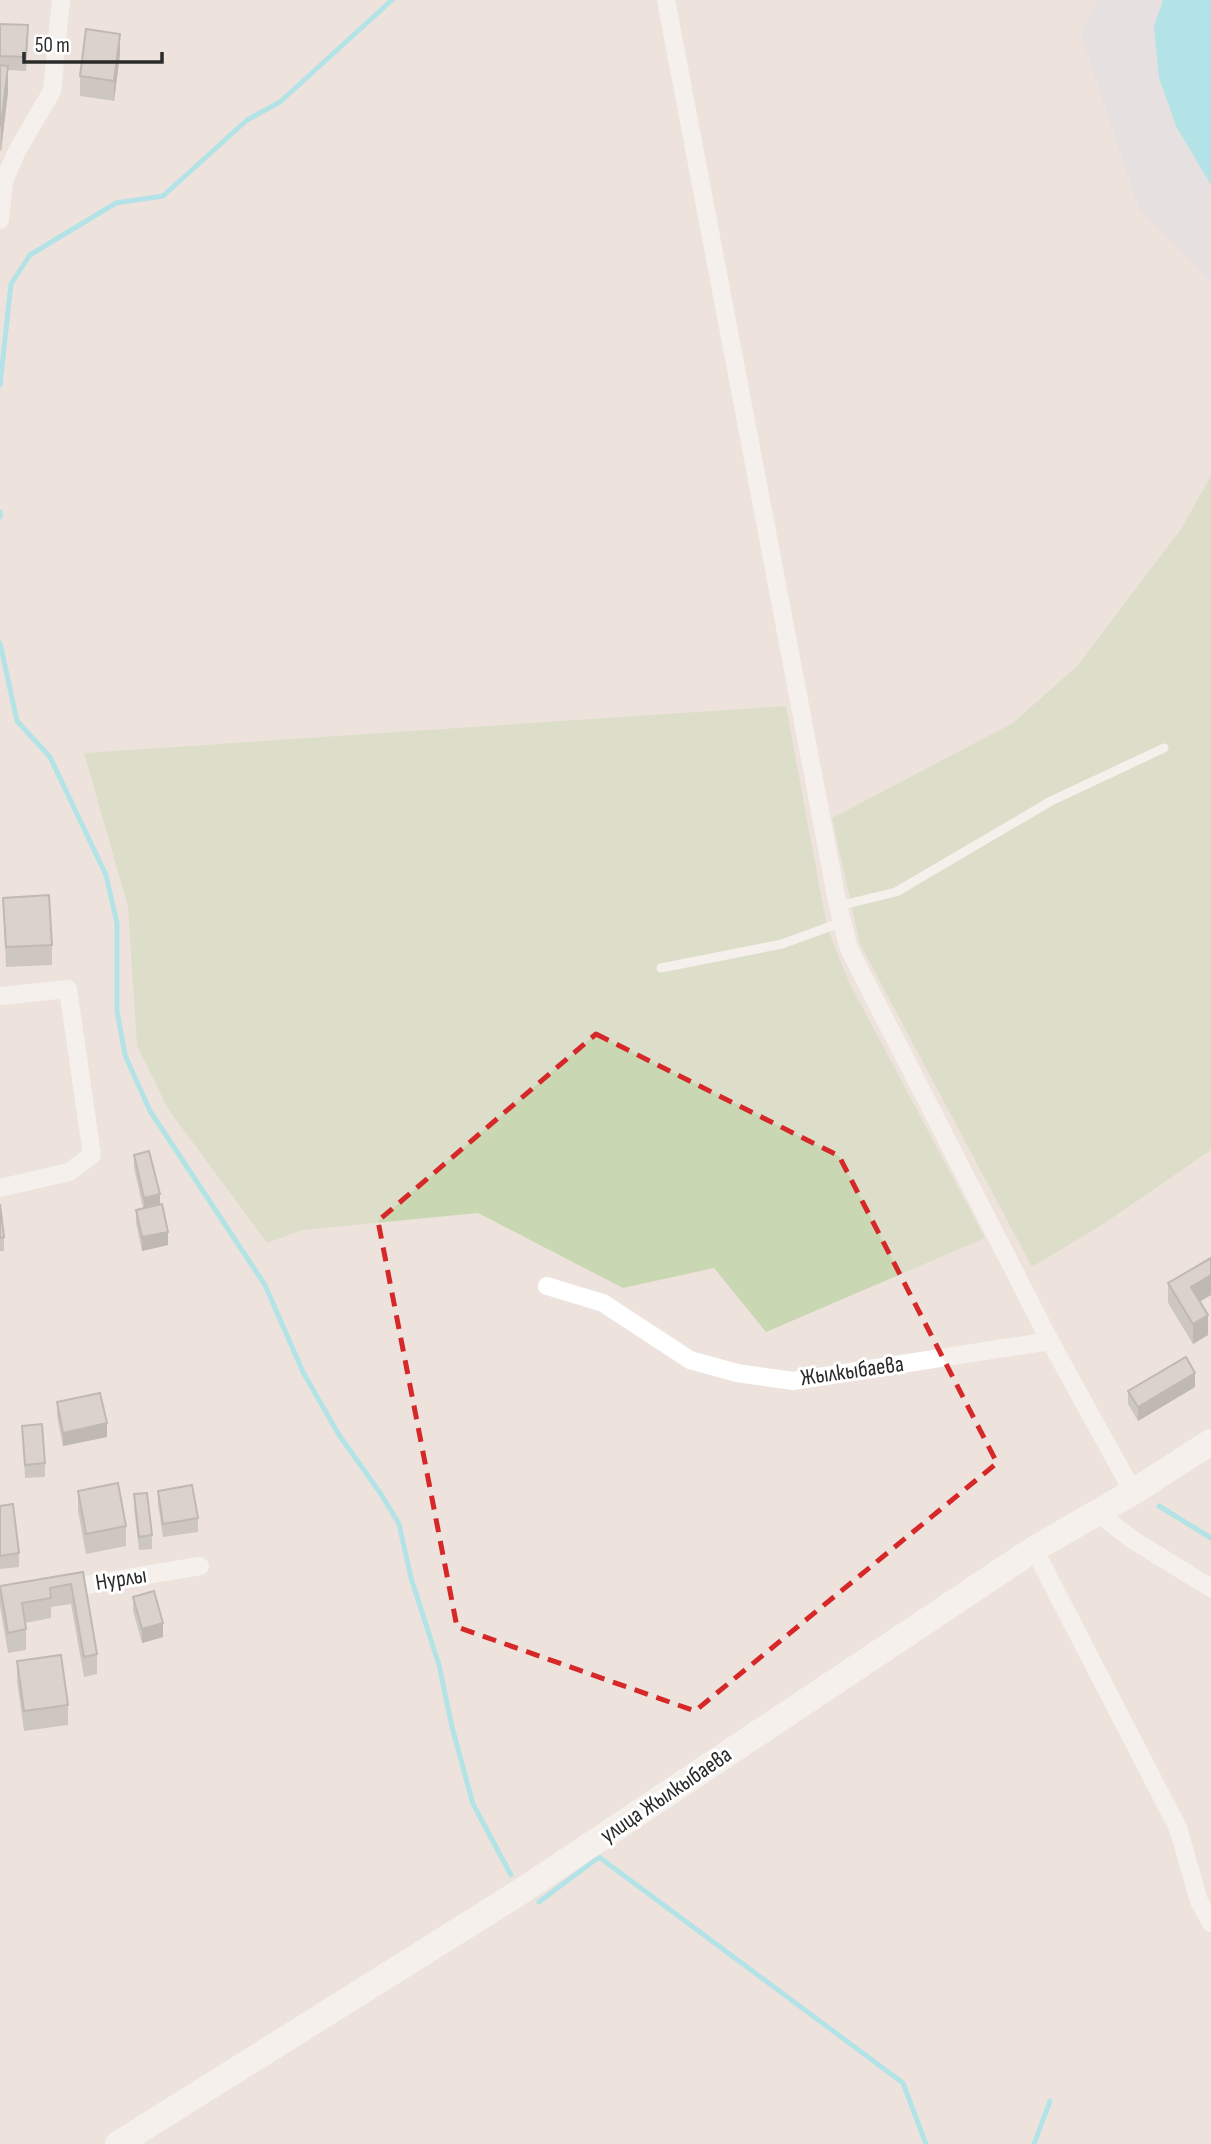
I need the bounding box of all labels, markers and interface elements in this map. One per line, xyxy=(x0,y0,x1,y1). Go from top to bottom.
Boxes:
scale bar xyxy=(24,21,163,65)
text: 50 m xyxy=(35,33,70,58)
street label: Жылкыбаева xyxy=(799,1350,905,1392)
street label: Нурлы xyxy=(94,1561,148,1597)
street label: улица Жылкыбаева xyxy=(595,1741,737,1849)

